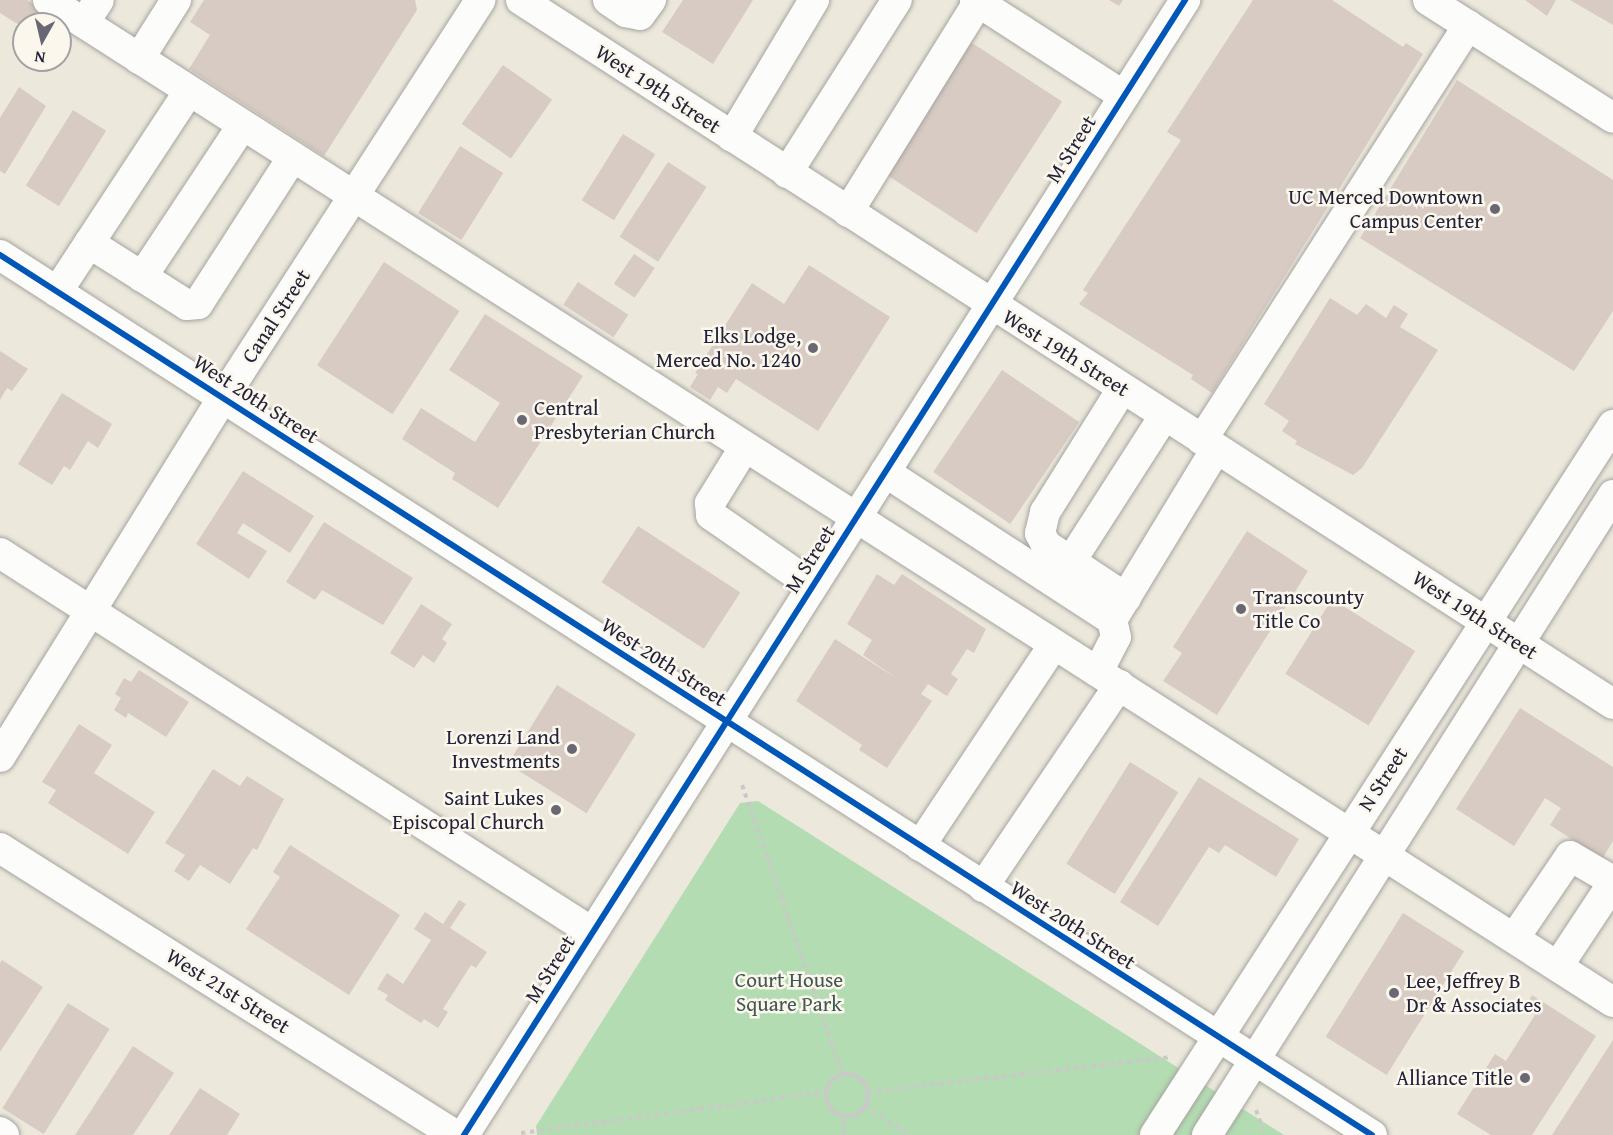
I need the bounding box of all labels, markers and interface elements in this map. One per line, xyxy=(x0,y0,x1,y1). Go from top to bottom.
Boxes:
north arrow xyxy=(12,12,72,72)
street label: West 19th Street xyxy=(591,39,725,139)
text: N xyxy=(33,45,47,70)
street label: M Street xyxy=(1040,111,1102,187)
place label: UC Merced Downtown Campus Center xyxy=(1288,184,1483,234)
marker: UC Merced Downtown Campus Center xyxy=(1488,202,1502,216)
street label: Canal Street xyxy=(236,264,316,368)
street label: West 19th Street xyxy=(998,304,1134,402)
place label: Elks Lodge, Merced No. 1240 xyxy=(656,323,801,373)
marker: Elks Lodge, Merced No. 1240 xyxy=(806,341,820,355)
street label: West 20th Street xyxy=(189,349,323,449)
place label: Central Presbyterian Church xyxy=(534,395,715,445)
marker: Central Presbyterian Church xyxy=(515,413,529,427)
street label: M Street xyxy=(779,521,841,597)
street label: West 19th Street xyxy=(1408,565,1542,665)
place label: Transcounty Title Co xyxy=(1253,584,1364,634)
marker: Transcounty Title Co xyxy=(1234,602,1248,616)
street label: West 20th Street xyxy=(597,612,731,712)
place label: Lorenzi Land Investments xyxy=(446,724,560,774)
marker: Lorenzi Land Investments xyxy=(565,742,579,756)
street label: N Street xyxy=(1353,742,1413,816)
place label: Saint Lukes Episcopal Church xyxy=(392,785,544,835)
marker: Saint Lukes Episcopal Church xyxy=(549,803,563,817)
street label: West 20th Street xyxy=(1006,875,1140,975)
street label: M Street xyxy=(519,931,581,1007)
street label: West 21st Street xyxy=(162,943,294,1039)
park label: Court House Square Park xyxy=(735,967,843,1017)
place label: Lee, Jeffrey B Dr & Associates xyxy=(1406,968,1542,1018)
marker: Lee, Jeffrey B Dr & Associates xyxy=(1387,986,1401,1000)
place label: Alliance Title xyxy=(1396,1065,1513,1091)
marker: Alliance Title xyxy=(1518,1071,1532,1085)

